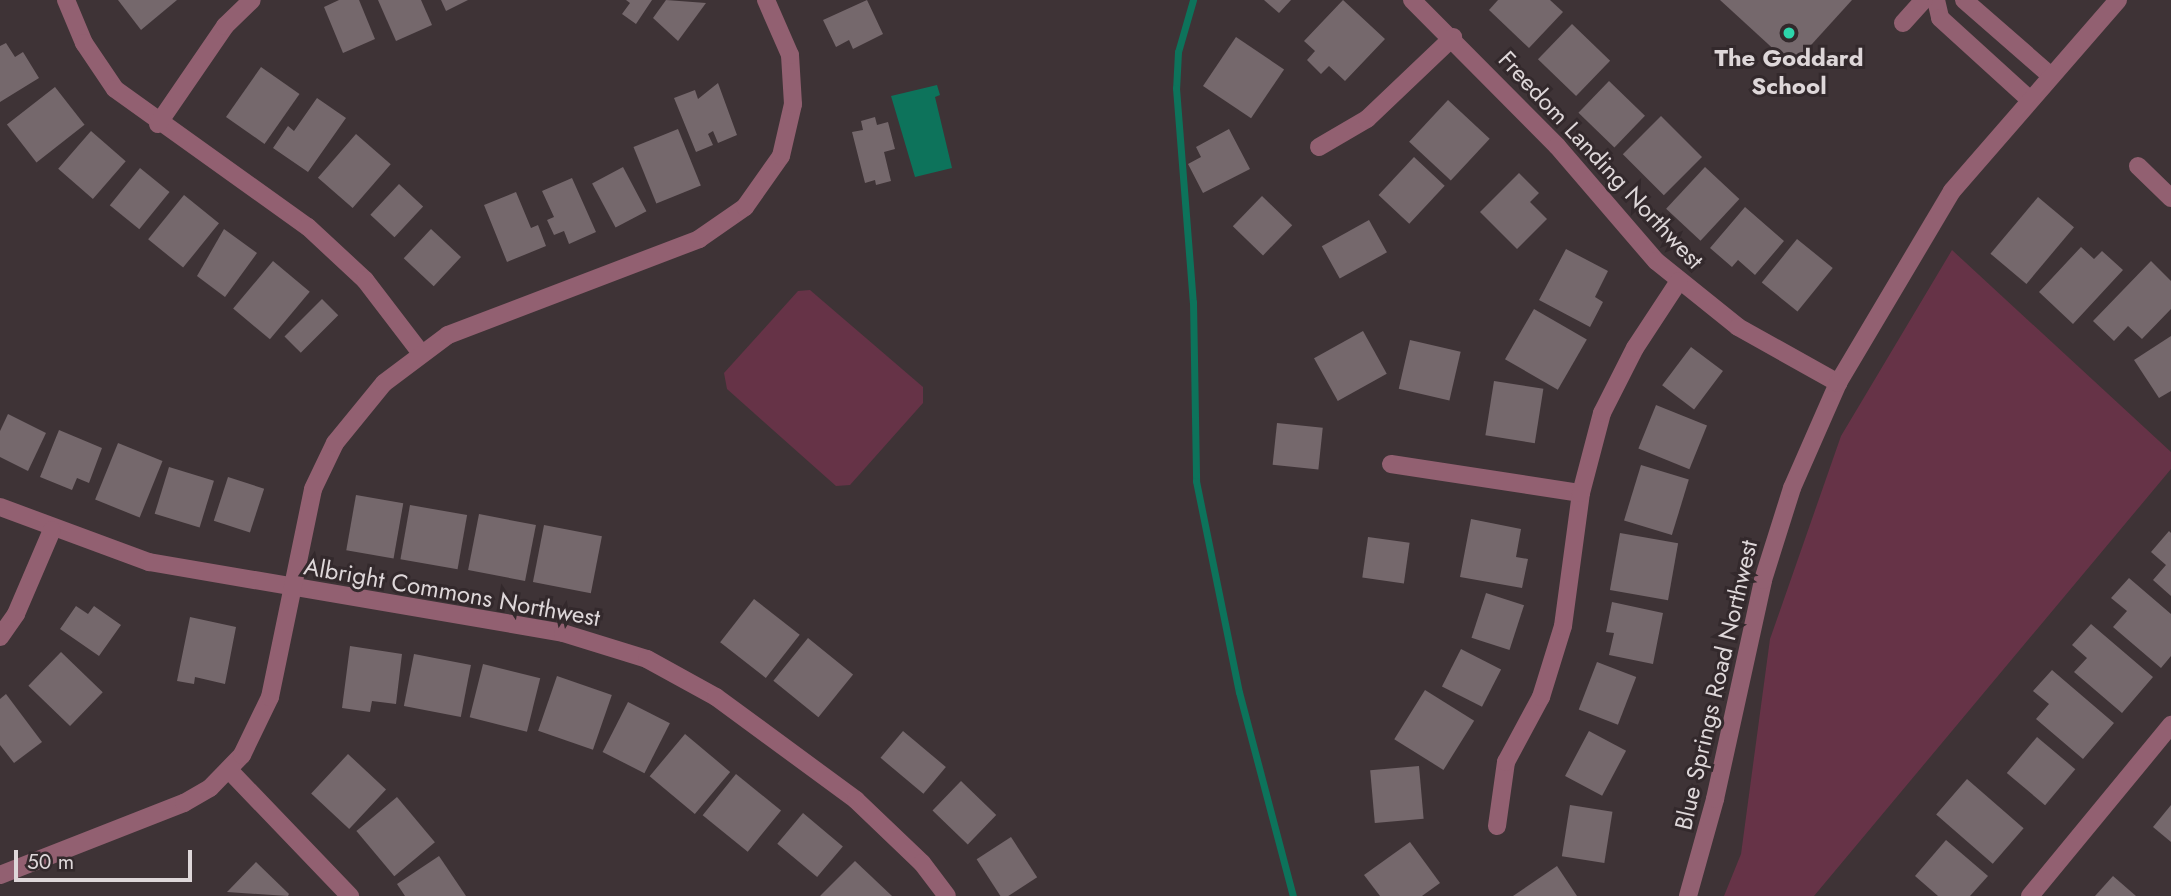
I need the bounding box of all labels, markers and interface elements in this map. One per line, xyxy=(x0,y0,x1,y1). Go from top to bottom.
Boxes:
marker: The Goddard School xyxy=(1781,25,1797,41)
place label: The Goddard School xyxy=(1715,44,1863,100)
street label: Freedom Landing Northwest xyxy=(1493,45,1709,275)
street label: Blue Springs Road Northwest xyxy=(1669,537,1763,833)
street label: Albright Commons Northwest xyxy=(302,552,602,632)
scale bar xyxy=(18,836,196,880)
text: 50 m xyxy=(27,847,74,877)

